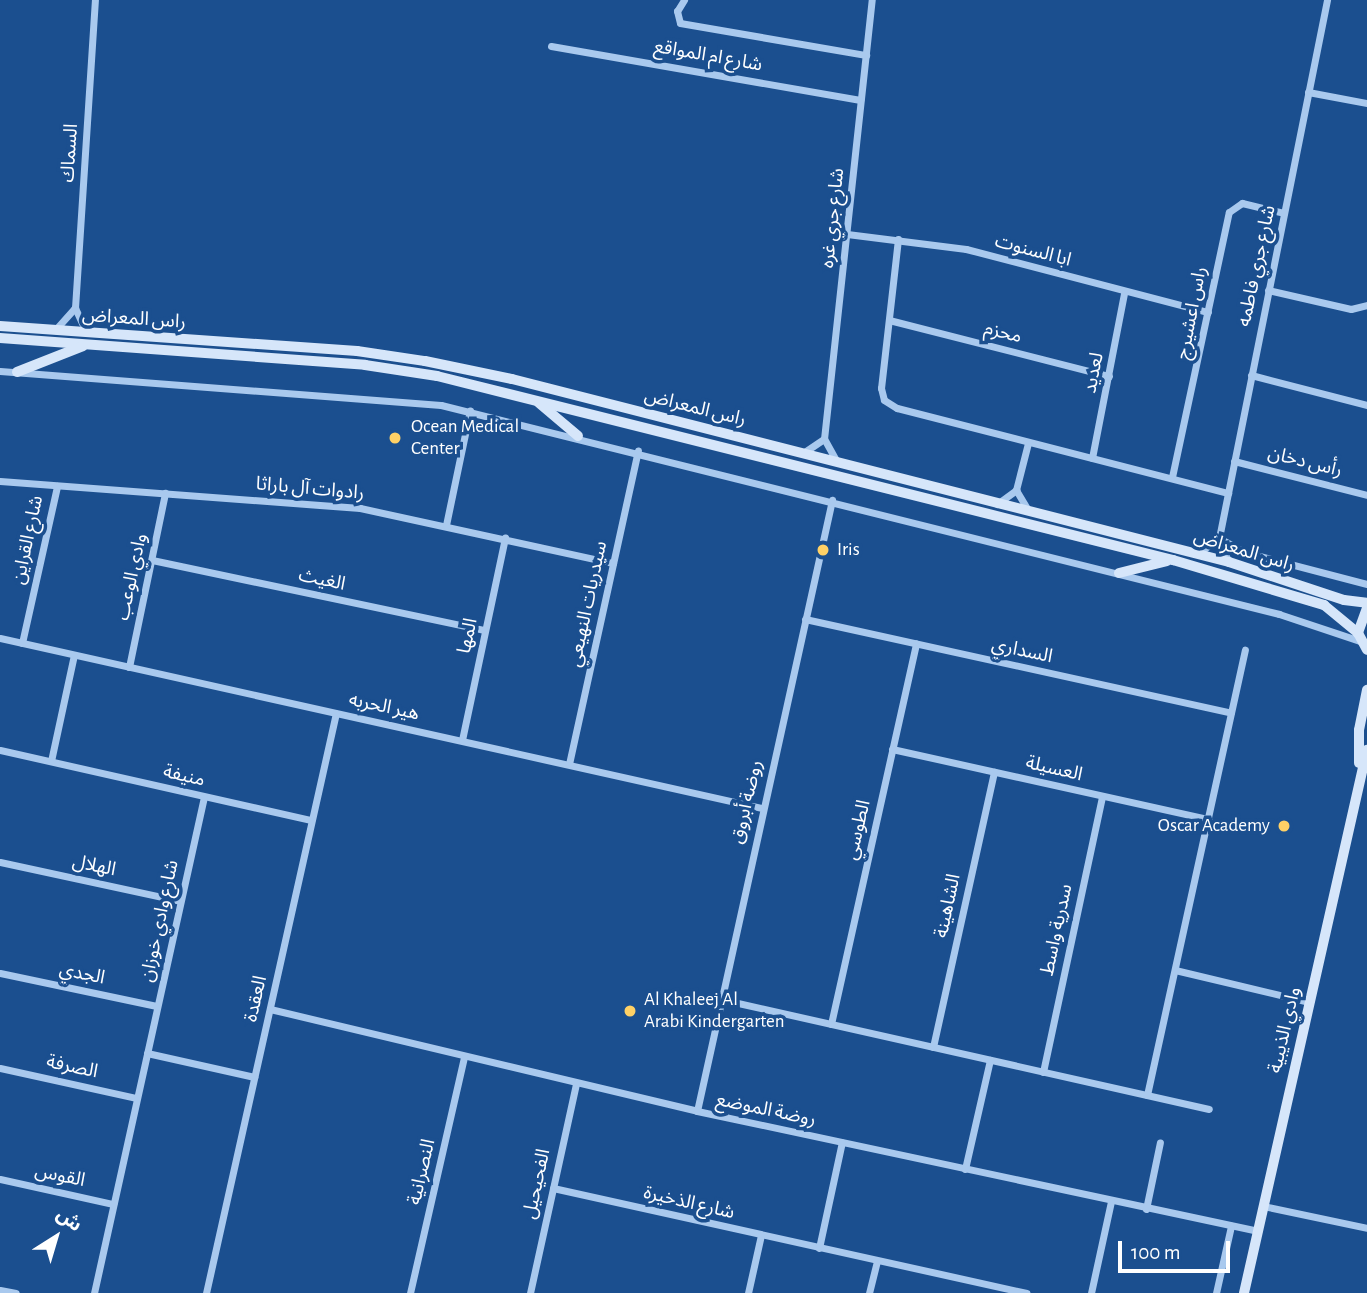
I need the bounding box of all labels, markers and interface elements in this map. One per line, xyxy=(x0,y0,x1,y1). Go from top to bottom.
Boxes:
street label: شارع ام المواقع xyxy=(652,35,764,77)
street label: السماك xyxy=(57,123,83,183)
street label: شارع جري غره xyxy=(816,167,850,269)
street label: شارع جري فاطمه xyxy=(1233,203,1281,329)
street label: ابا السنوت xyxy=(992,230,1074,272)
street label: راس اعشيرج xyxy=(1172,265,1212,361)
street label: راس المعراض xyxy=(81,304,187,334)
street label: محزم xyxy=(982,317,1024,349)
street label: لعديد xyxy=(1079,351,1109,395)
street label: راس المعراض xyxy=(642,384,748,432)
place label: Ocean Medical Center xyxy=(411,416,519,460)
marker: Ocean Medical Center xyxy=(385,428,405,448)
street label: رأس دخان xyxy=(1265,442,1345,482)
street label: رادوات آل باراثا xyxy=(255,473,365,505)
street label: شارع القراين xyxy=(7,494,49,586)
street label: راس المعراض xyxy=(1191,525,1297,577)
street label: وادي الوعب xyxy=(112,531,152,623)
street label: سيدريات النهيعي xyxy=(564,539,612,669)
place label: Iris xyxy=(837,539,860,561)
marker: Iris xyxy=(815,542,831,558)
street label: الغيث xyxy=(297,564,347,596)
street label: المها xyxy=(453,616,483,656)
street label: السداري xyxy=(989,633,1055,669)
street label: هير الحربه xyxy=(347,688,421,726)
street label: العسيلة xyxy=(1023,751,1085,787)
street label: روضة أبروق xyxy=(726,758,768,846)
street label: منيفة xyxy=(161,760,207,792)
street label: الطوسي xyxy=(840,798,876,862)
place label: Oscar Academy xyxy=(1158,815,1270,837)
marker: Oscar Academy xyxy=(1276,818,1292,834)
street label: الهلال xyxy=(70,850,118,882)
street label: شارع وادي خوزان xyxy=(136,858,184,984)
street label: الشاهينة xyxy=(930,872,966,940)
street label: سدرية واسط xyxy=(1036,882,1078,978)
street label: الجدي xyxy=(57,958,107,990)
street label: العقدة xyxy=(240,974,272,1024)
street label: وادي الذيبية xyxy=(1264,985,1306,1075)
place label: Al Khaleej Al Arabi Kindergarten xyxy=(644,989,785,1033)
marker: Al Khaleej Al Arabi Kindergarten xyxy=(622,1003,638,1019)
street label: الصرفة xyxy=(44,1050,100,1084)
street label: روضة الموضع xyxy=(714,1088,818,1132)
street label: النصرانية xyxy=(403,1137,441,1207)
street label: الفحيحيل xyxy=(518,1147,556,1221)
street label: القوس xyxy=(33,1160,87,1192)
street label: شارع الذخيرة xyxy=(641,1181,737,1225)
north arrow xyxy=(21,1202,91,1272)
text: ش xyxy=(53,1204,85,1235)
scale bar xyxy=(1122,1226,1234,1270)
text: 100 m xyxy=(1131,1242,1181,1263)

